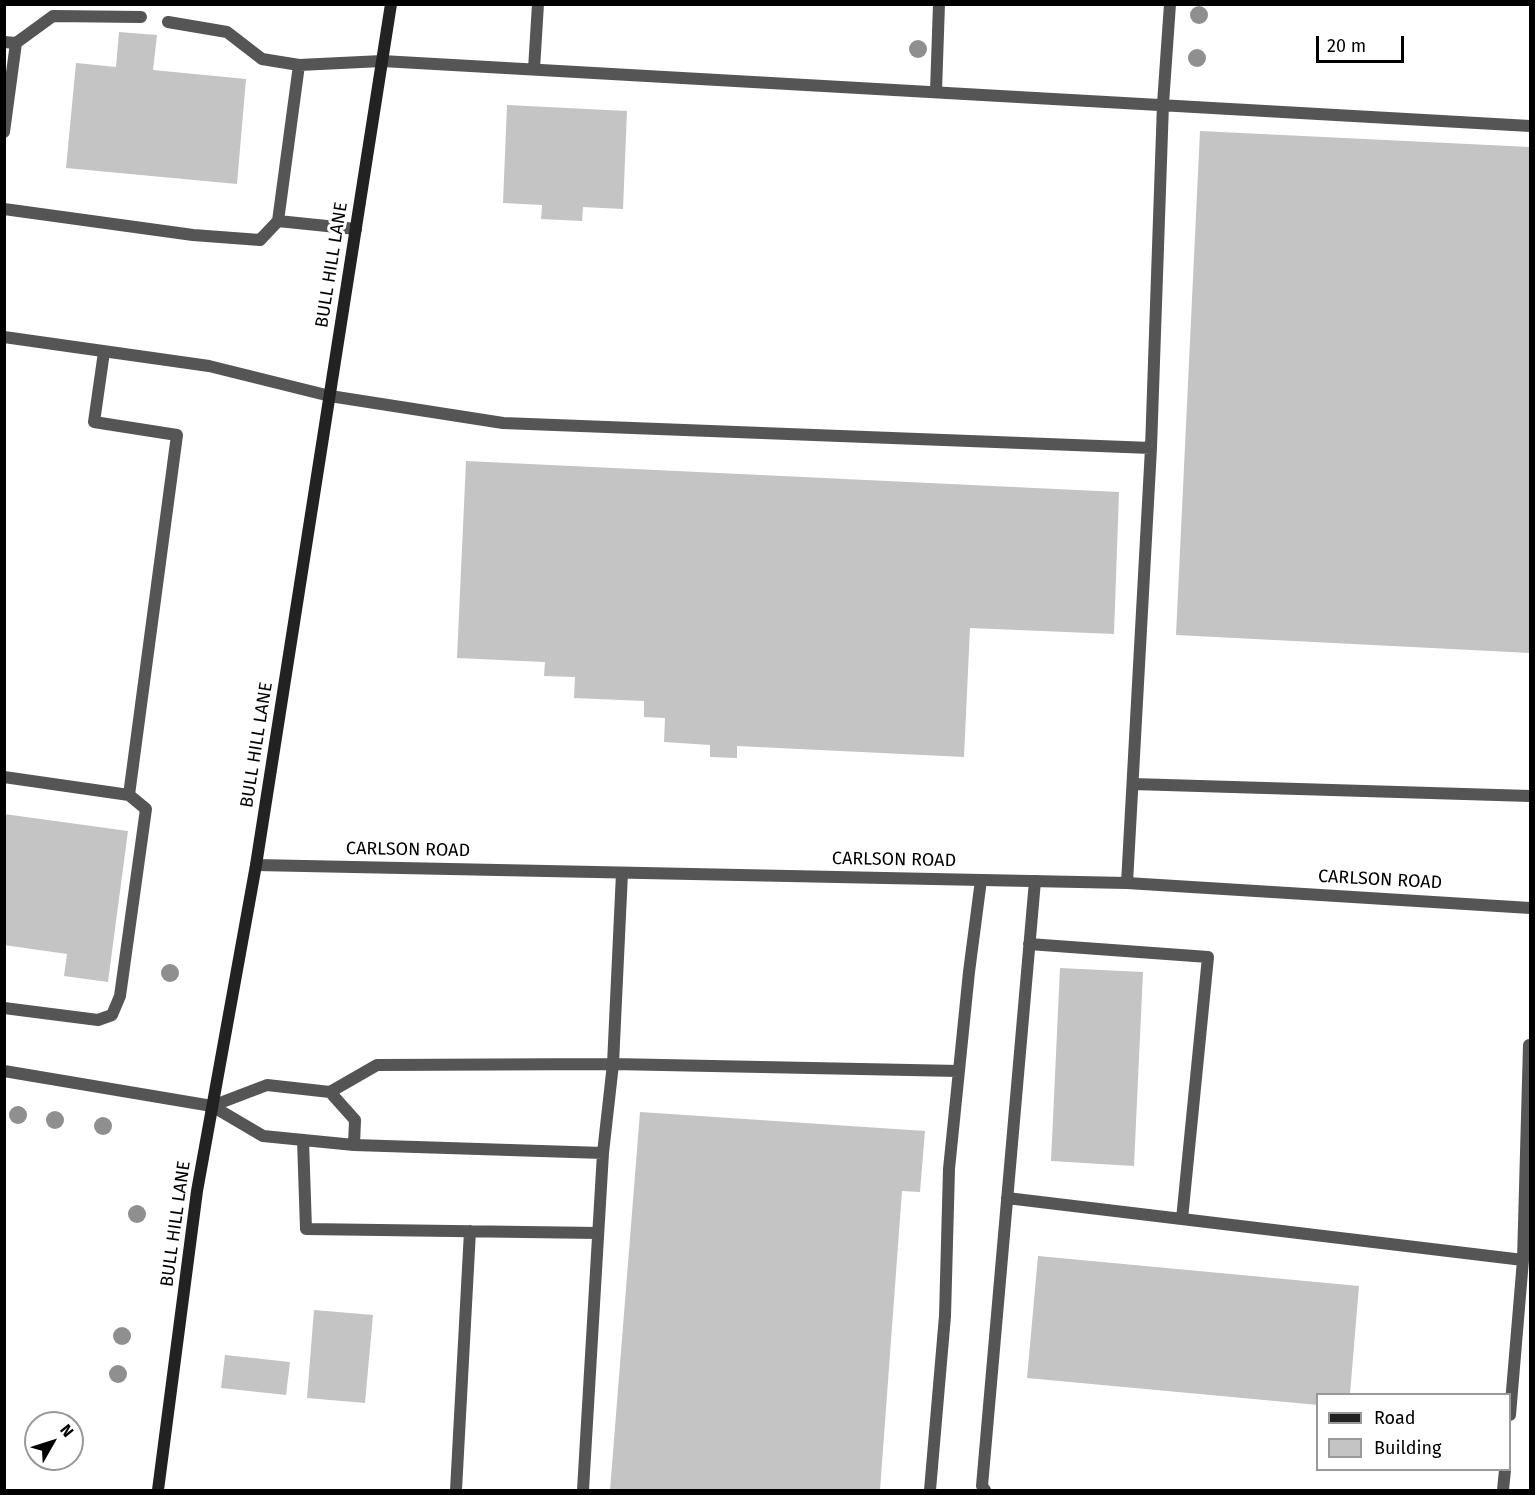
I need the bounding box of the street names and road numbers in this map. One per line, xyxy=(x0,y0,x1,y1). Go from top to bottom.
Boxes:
street label: BULL HILL LANE xyxy=(311,201,353,329)
street label: BULL HILL LANE xyxy=(236,681,278,809)
street label: CARLSON ROAD xyxy=(346,838,470,862)
street label: CARLSON ROAD xyxy=(832,848,956,872)
street label: CARLSON ROAD xyxy=(1317,866,1443,894)
street label: BULL HILL LANE xyxy=(156,1160,196,1288)

